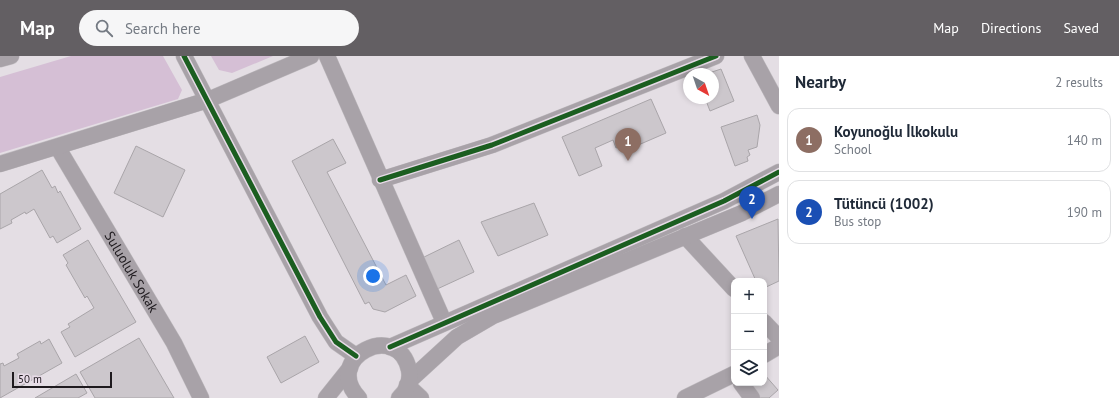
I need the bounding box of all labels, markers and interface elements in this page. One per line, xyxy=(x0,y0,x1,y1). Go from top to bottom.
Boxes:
search box xyxy=(79,10,359,46)
text: Map xyxy=(20,16,55,40)
icon: search xyxy=(93,17,115,39)
text: Search here xyxy=(125,19,201,38)
text: Map xyxy=(933,19,959,37)
text: Directions xyxy=(981,19,1041,37)
text: Saved xyxy=(1063,19,1099,37)
north arrow xyxy=(683,68,719,104)
text: Nearby xyxy=(795,71,846,93)
text: 2 results xyxy=(1055,74,1103,91)
text: Koyunoğlu İlkokulu xyxy=(834,122,958,141)
pin: 1 xyxy=(615,128,641,161)
text: 1 xyxy=(805,132,813,149)
text: 140 m xyxy=(1067,132,1102,149)
text: School xyxy=(834,141,872,158)
pin: 2 xyxy=(739,186,765,219)
text: Tütüncü (1002) xyxy=(834,194,934,213)
text: 2 xyxy=(805,204,813,221)
text: 190 m xyxy=(1067,204,1102,221)
text: Bus stop xyxy=(834,213,881,230)
street label: Suluoluk Sokak xyxy=(101,228,163,316)
your location xyxy=(363,266,383,286)
map controls xyxy=(731,278,767,386)
button: + xyxy=(731,278,767,314)
button: − xyxy=(731,314,767,350)
button: layers xyxy=(731,350,767,386)
scale bar xyxy=(12,370,112,389)
text: 50 m xyxy=(18,372,42,386)

